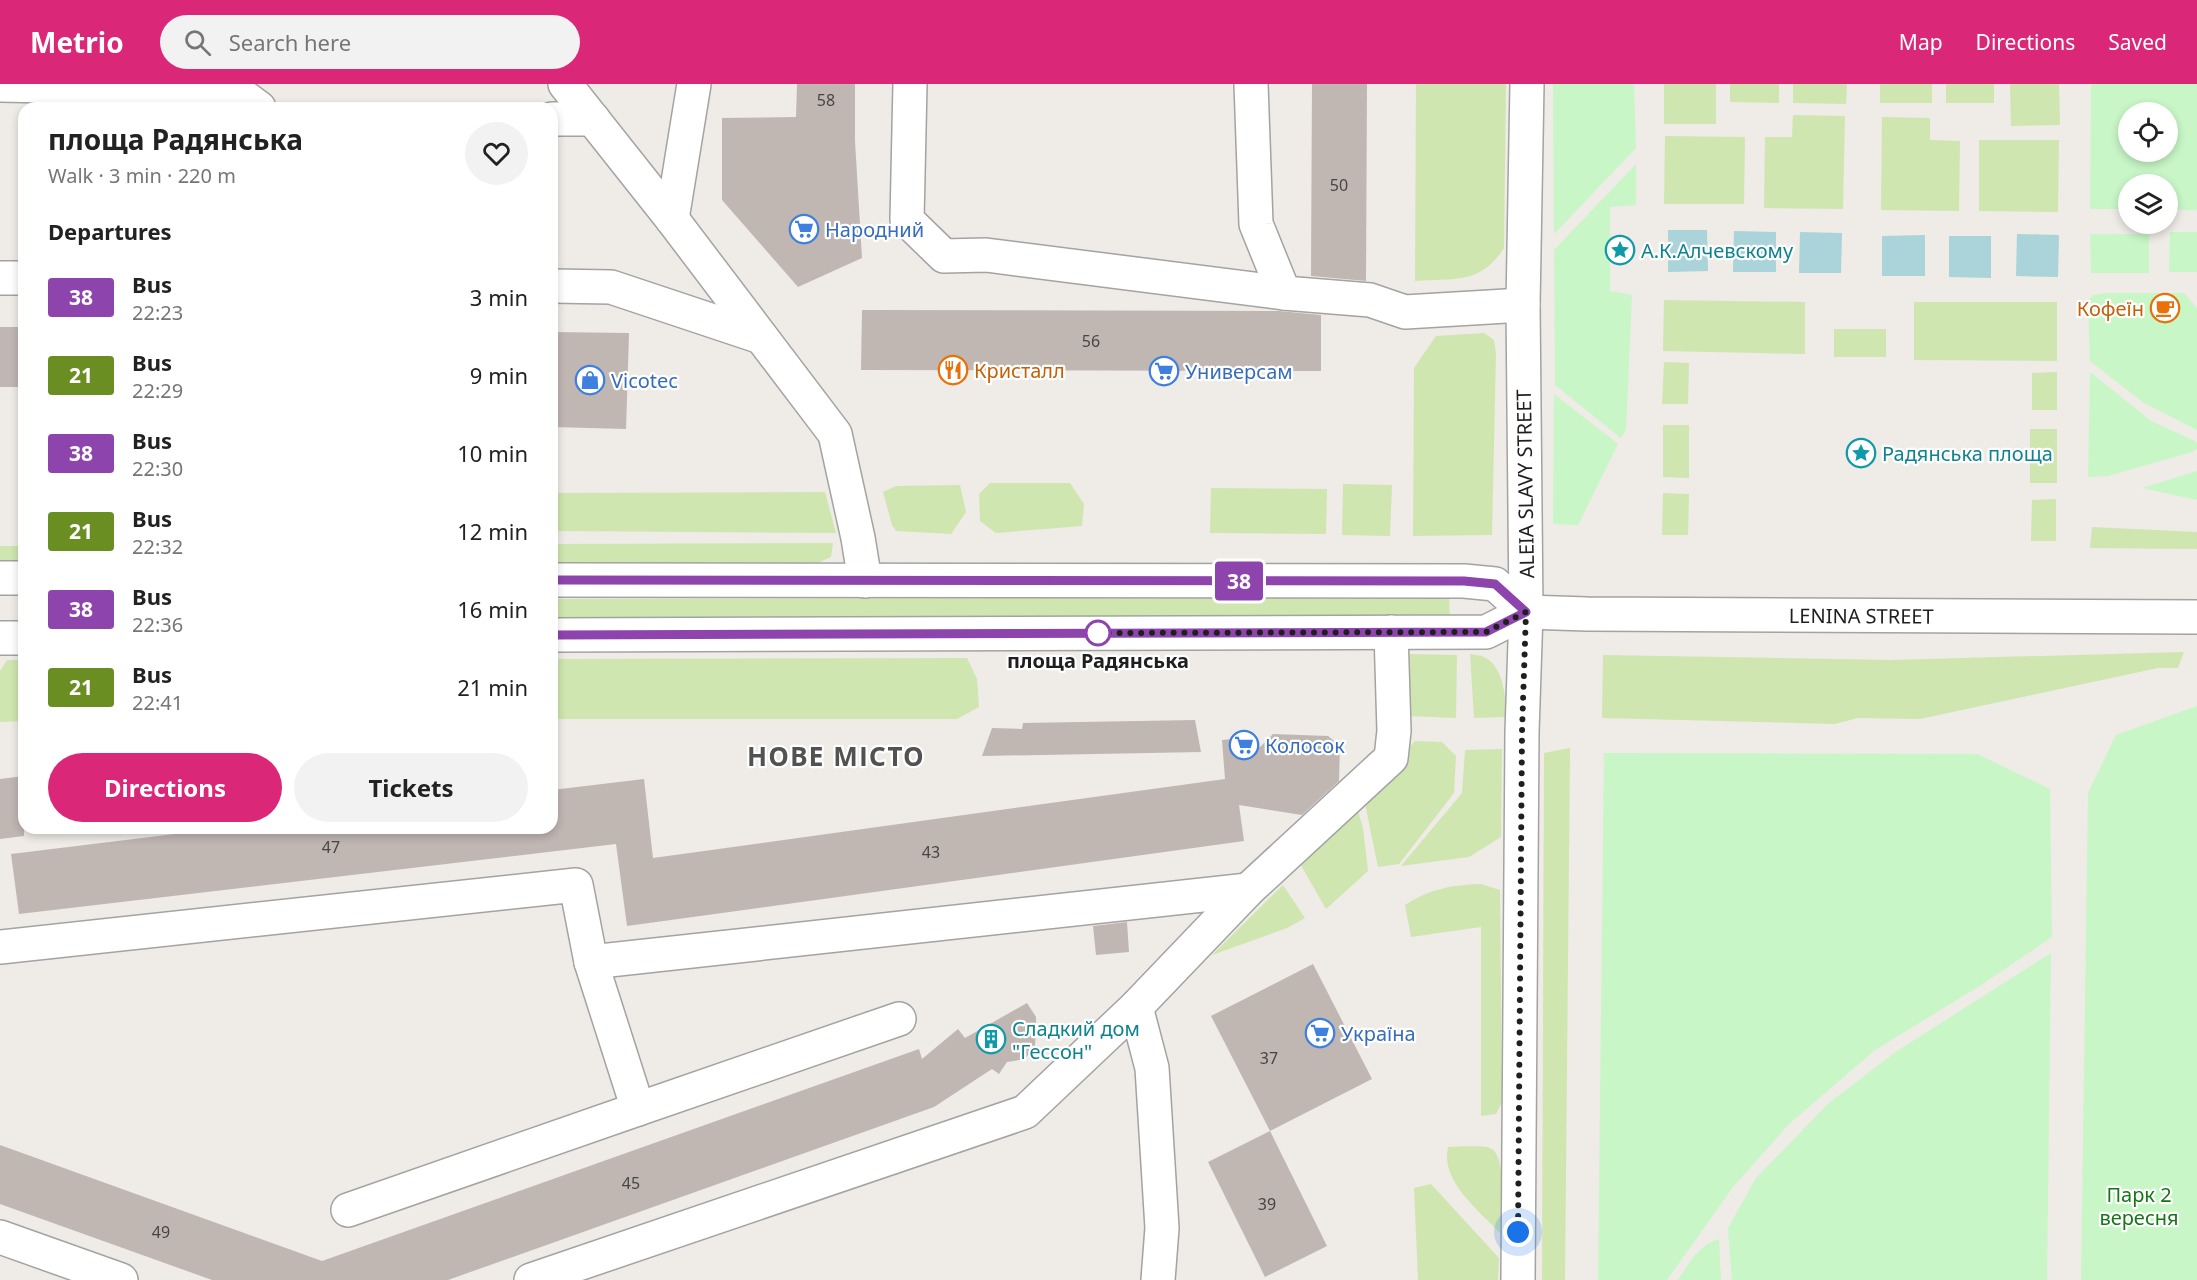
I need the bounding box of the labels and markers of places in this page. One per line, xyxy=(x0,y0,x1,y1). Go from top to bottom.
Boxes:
supermarket icon: Народний xyxy=(788,213,820,245)
place label: Народний xyxy=(825,216,924,243)
place icon: А.К.Алчевскому xyxy=(1604,234,1636,266)
place label: А.К.Алчевскому xyxy=(1641,237,1794,264)
cafe icon: Кофеїн xyxy=(2149,292,2181,324)
place label: Кофеїн xyxy=(2077,295,2144,322)
restaurant icon: Кристалл xyxy=(937,354,969,386)
supermarket icon: Универсам xyxy=(1148,355,1180,387)
place label: Кристалл xyxy=(974,357,1065,384)
place label: Универсам xyxy=(1185,358,1293,385)
shop icon: Vicotec xyxy=(574,364,606,396)
place label: Vicotec xyxy=(611,367,678,394)
place icon: Радянська площа xyxy=(1845,437,1877,469)
place label: Радянська площа xyxy=(1882,440,2053,467)
marker: площа Радянська xyxy=(1085,620,1111,646)
place label: площа Радянська xyxy=(1007,647,1189,674)
supermarket icon: Колосок xyxy=(1228,729,1260,761)
place label: Колосок xyxy=(1265,732,1345,759)
place label: Сладкий дом "Гессон" xyxy=(1012,1015,1140,1065)
supermarket icon: Україна xyxy=(1304,1017,1336,1049)
place label: Україна xyxy=(1341,1020,1416,1047)
building icon: Сладкий дом "Гессон" xyxy=(975,1023,1007,1055)

